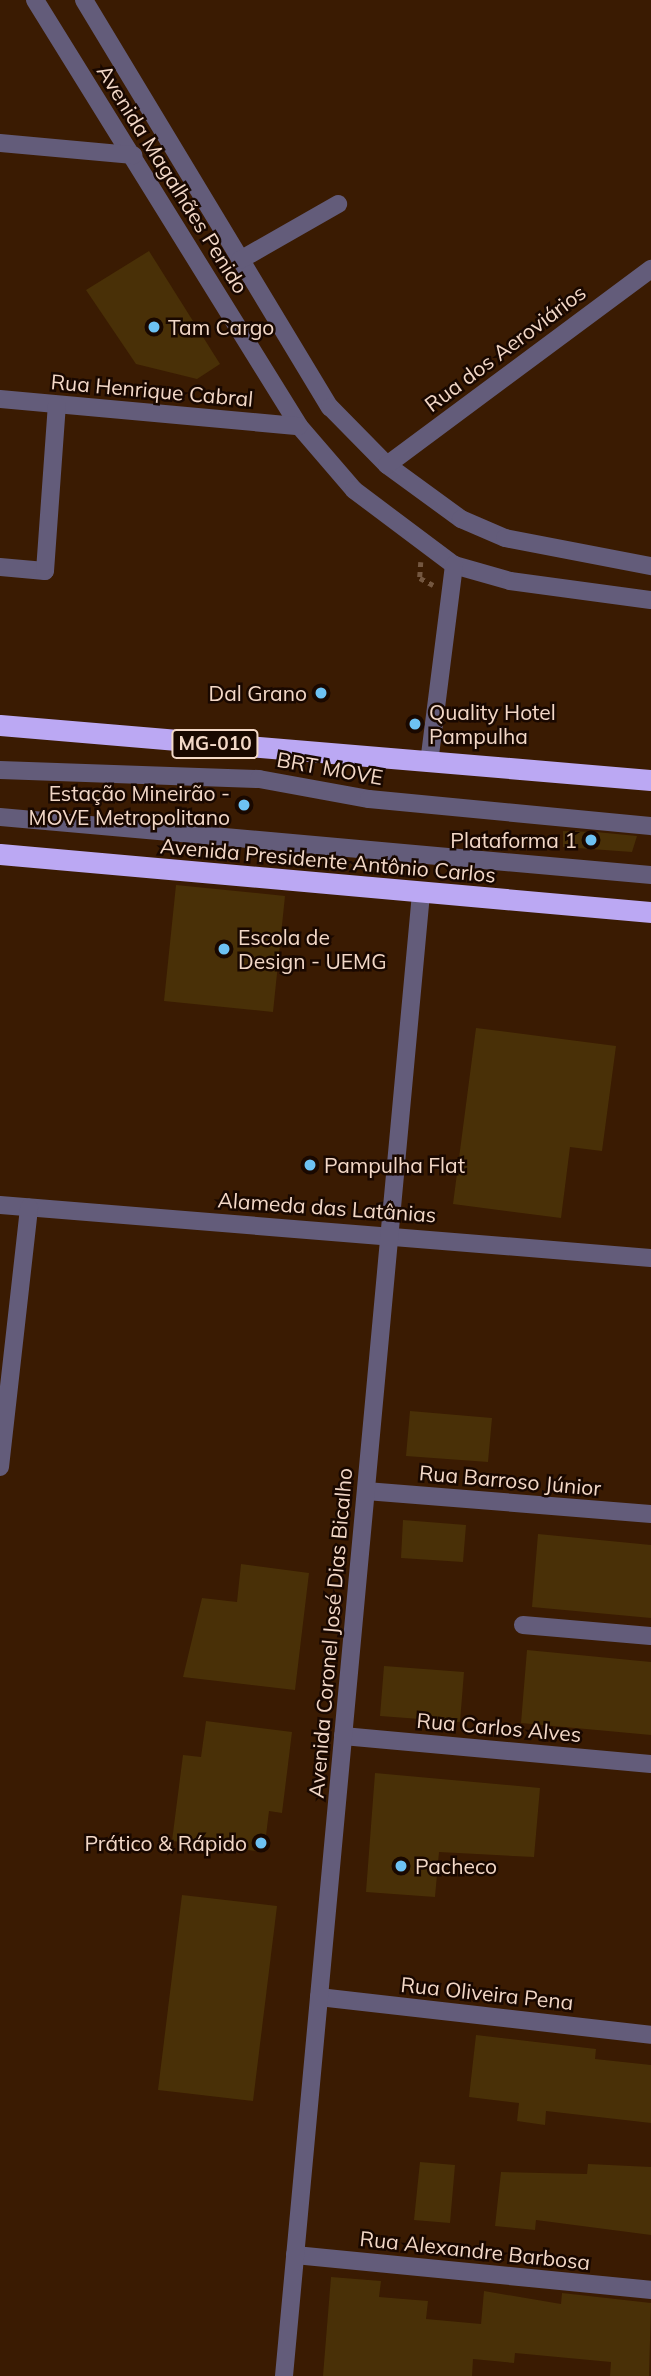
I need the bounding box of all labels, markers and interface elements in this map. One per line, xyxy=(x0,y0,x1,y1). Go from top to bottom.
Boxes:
street label: Avenida Magalhães Penido xyxy=(92,60,254,298)
street label: Rua dos Aeroviários xyxy=(420,279,590,417)
place label: Tam Cargo xyxy=(168,314,274,340)
marker: Tam Cargo xyxy=(146,319,162,335)
street label: Rua Henrique Cabral xyxy=(50,369,254,411)
place label: Dal Grano xyxy=(208,680,307,706)
marker: Dal Grano xyxy=(313,685,329,701)
place label: Quality Hotel Pampulha xyxy=(429,699,556,749)
marker: Quality Hotel Pampulha xyxy=(407,716,423,732)
road number: MG-010 xyxy=(171,729,259,760)
street label: BRT MOVE xyxy=(275,746,385,790)
place label: Estação Mineirão - MOVE Metropolitano xyxy=(29,780,230,830)
marker: Estação Mineirão - MOVE Metropolitano xyxy=(236,797,252,813)
place label: Plataforma 1 xyxy=(450,827,577,853)
marker: Plataforma 1 xyxy=(583,832,599,848)
street label: Avenida Presidente Antônio Carlos xyxy=(159,833,497,887)
place label: Escola de Design - UEMG xyxy=(238,924,386,974)
marker: Escola de Design - UEMG xyxy=(216,941,232,957)
place label: Pampulha Flat xyxy=(324,1152,465,1178)
marker: Pampulha Flat xyxy=(302,1157,318,1173)
street label: Alameda das Latânias xyxy=(217,1187,437,1227)
street label: Rua Barroso Júnior xyxy=(418,1459,602,1501)
street label: Avenida Coronel José Dias Bicalho xyxy=(303,1467,357,1799)
street label: Rua Carlos Alves xyxy=(416,1707,582,1747)
place label: Prático & Rápido xyxy=(84,1830,247,1856)
marker: Prático & Rápido xyxy=(253,1835,269,1851)
place label: Pacheco xyxy=(415,1853,497,1879)
marker: Pacheco xyxy=(393,1858,409,1874)
street label: Rua Oliveira Pena xyxy=(399,1971,575,2015)
street label: Rua Alexandre Barbosa xyxy=(358,2225,592,2275)

